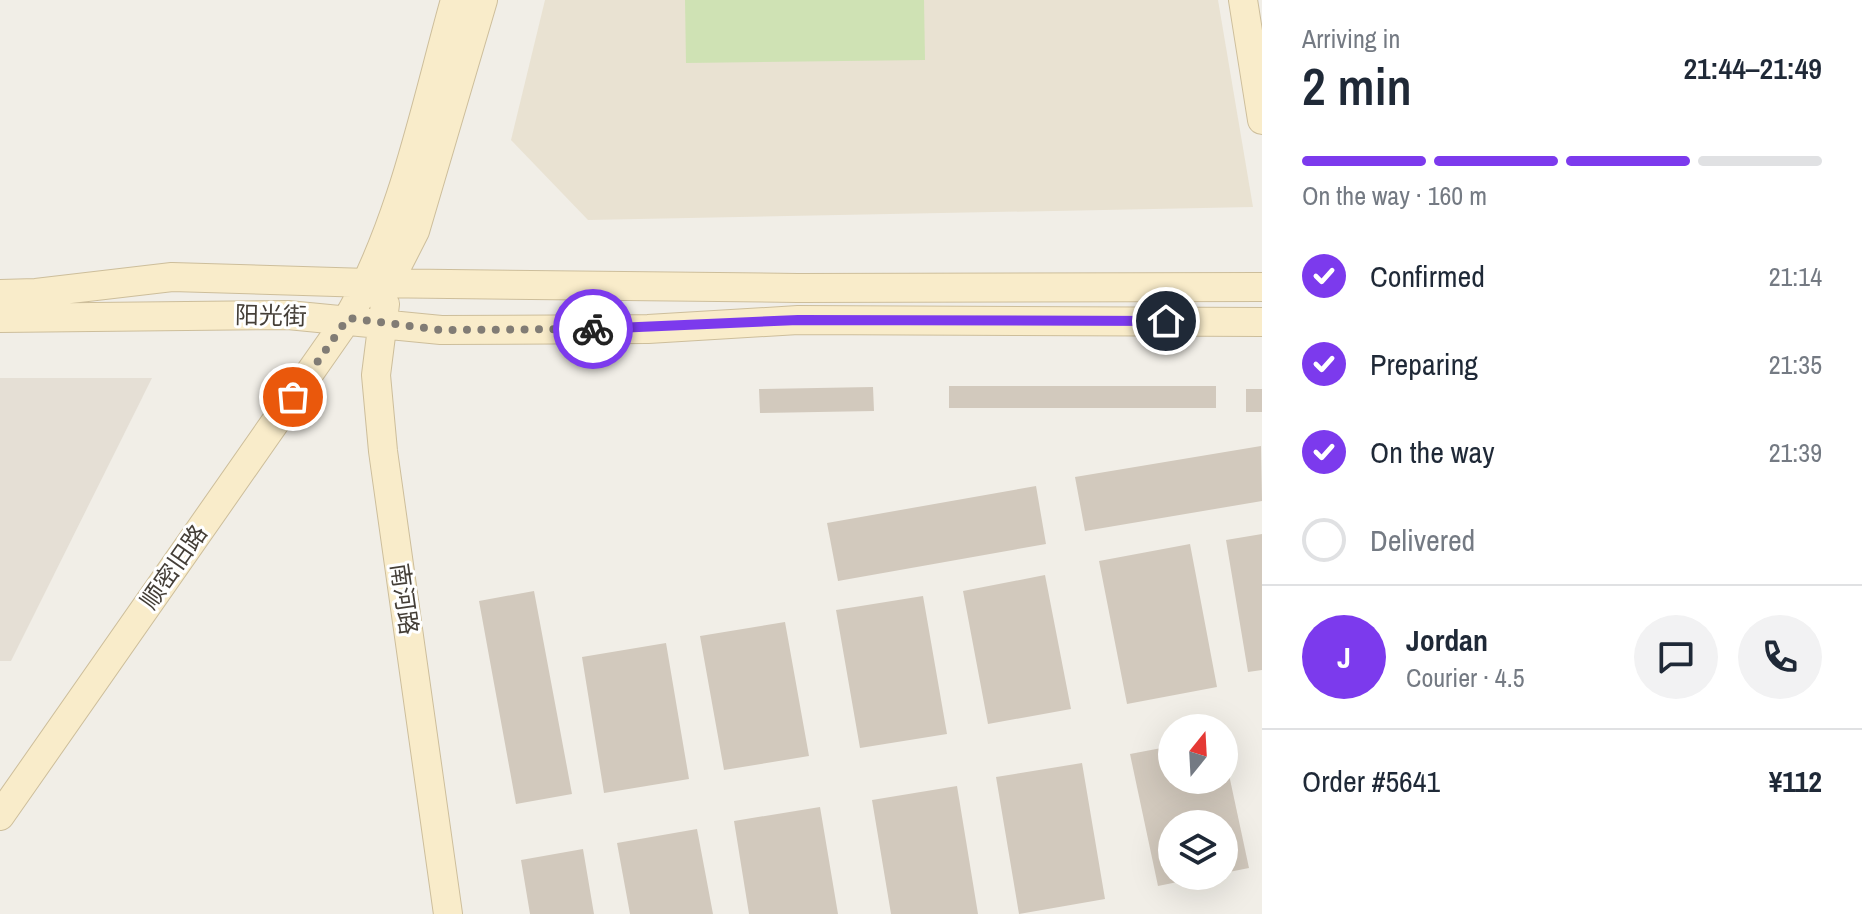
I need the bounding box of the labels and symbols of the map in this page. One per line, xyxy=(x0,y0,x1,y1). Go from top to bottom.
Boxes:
pin xyxy=(1132,287,1200,355)
courier xyxy=(553,289,633,369)
street label: 阳光街 xyxy=(235,298,307,332)
pin xyxy=(259,363,327,431)
street label: 顺密旧路 xyxy=(133,518,214,615)
street label: 南河路 xyxy=(384,561,426,637)
north arrow xyxy=(1158,714,1238,794)

